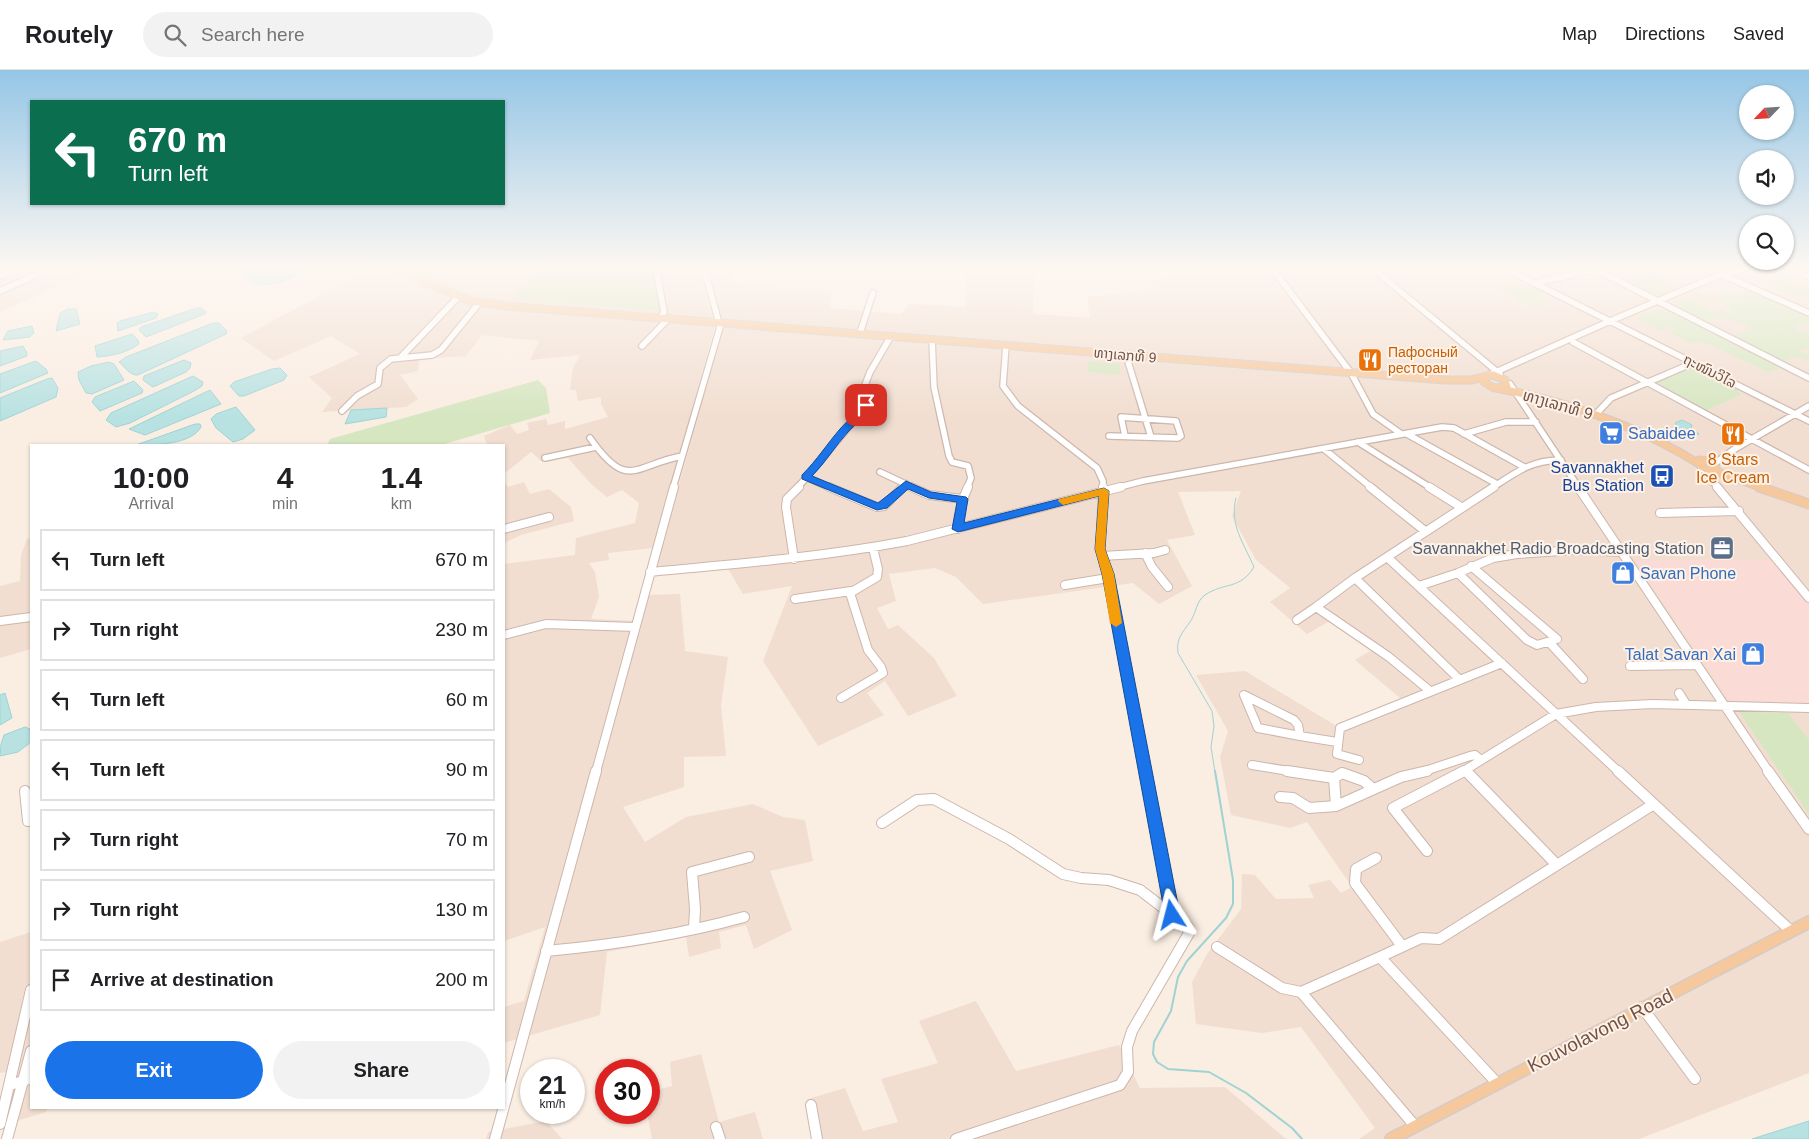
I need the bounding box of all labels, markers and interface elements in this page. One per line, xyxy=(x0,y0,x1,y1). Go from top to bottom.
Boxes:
search box xyxy=(143,12,493,57)
text: Routely xyxy=(25,21,113,48)
icon: search xyxy=(161,21,189,49)
text: Search here xyxy=(201,24,305,45)
text: Map xyxy=(1562,24,1597,44)
text: Directions xyxy=(1625,24,1705,44)
text: Saved xyxy=(1733,24,1784,44)
north arrow xyxy=(1739,85,1794,140)
map controls xyxy=(1739,85,1794,270)
icon: left xyxy=(45,120,110,185)
text: 670 m xyxy=(128,120,227,159)
button: sound xyxy=(1739,150,1794,205)
text: Turn left xyxy=(128,161,208,186)
button: search xyxy=(1739,215,1794,270)
street label: ທາງເລກທີ 9 xyxy=(1093,344,1157,366)
place label: Пафосный ресторан xyxy=(1388,344,1458,376)
restaurant icon: Пафосный ресторан xyxy=(1357,347,1383,373)
street label: ຖະໜົນວິໄລ xyxy=(1681,351,1739,391)
pin xyxy=(845,384,887,426)
street label: ທາງເລກທີ 9 xyxy=(1521,386,1595,423)
icon: arrive xyxy=(852,391,880,419)
supermarket icon: Sabaidee xyxy=(1598,420,1624,446)
restaurant icon: 8 Stars Ice Cream xyxy=(1720,421,1746,447)
place label: Sabaidee xyxy=(1628,425,1696,442)
place label: 8 Stars Ice Cream xyxy=(1696,451,1770,486)
place label: Savannakhet Bus Station xyxy=(1551,459,1645,494)
text: 10:00 xyxy=(113,461,189,494)
text: 4 xyxy=(277,461,293,494)
text: 1.4 xyxy=(381,461,422,494)
bus stop icon: Savannakhet Bus Station xyxy=(1649,463,1675,489)
text: Arrival xyxy=(128,495,174,512)
text: min xyxy=(272,495,298,512)
text: km xyxy=(391,495,412,512)
office icon: Savannakhet Radio Broadcasting Station xyxy=(1709,535,1735,561)
place label: Savannakhet Radio Broadcasting Station xyxy=(1412,540,1704,557)
icon: left xyxy=(47,546,75,574)
text: Turn left xyxy=(90,549,165,570)
text: 670 m xyxy=(435,549,488,570)
shop icon: Savan Phone xyxy=(1610,560,1636,586)
place label: Savan Phone xyxy=(1640,565,1736,582)
icon: right xyxy=(47,616,75,644)
text: Turn right xyxy=(90,619,178,640)
text: 230 m xyxy=(435,619,488,640)
shop icon: Talat Savan Xai xyxy=(1740,641,1766,667)
place label: Talat Savan Xai xyxy=(1625,646,1736,663)
icon: left xyxy=(47,686,75,714)
text: Turn left xyxy=(90,689,165,710)
text: 60 m xyxy=(446,689,488,710)
icon: left xyxy=(47,756,75,784)
text: Turn left xyxy=(90,759,165,780)
text: 90 m xyxy=(446,759,488,780)
icon: right xyxy=(47,826,75,854)
text: Turn right xyxy=(90,829,178,850)
text: 70 m xyxy=(446,829,488,850)
position arrow xyxy=(1145,888,1197,940)
icon: right xyxy=(47,896,75,924)
text: Turn right xyxy=(90,899,178,920)
text: 130 m xyxy=(435,899,488,920)
icon: arrive xyxy=(47,966,75,994)
text: Arrive at destination xyxy=(90,969,274,990)
text: 200 m xyxy=(435,969,488,990)
street label: Kouvolavong Road xyxy=(1524,985,1677,1076)
button: Exit xyxy=(45,1041,263,1099)
button: Share xyxy=(273,1041,490,1099)
speed limit sign: 30 xyxy=(595,1059,660,1124)
text: 21 xyxy=(539,1071,566,1099)
text: km/h xyxy=(539,1097,566,1111)

